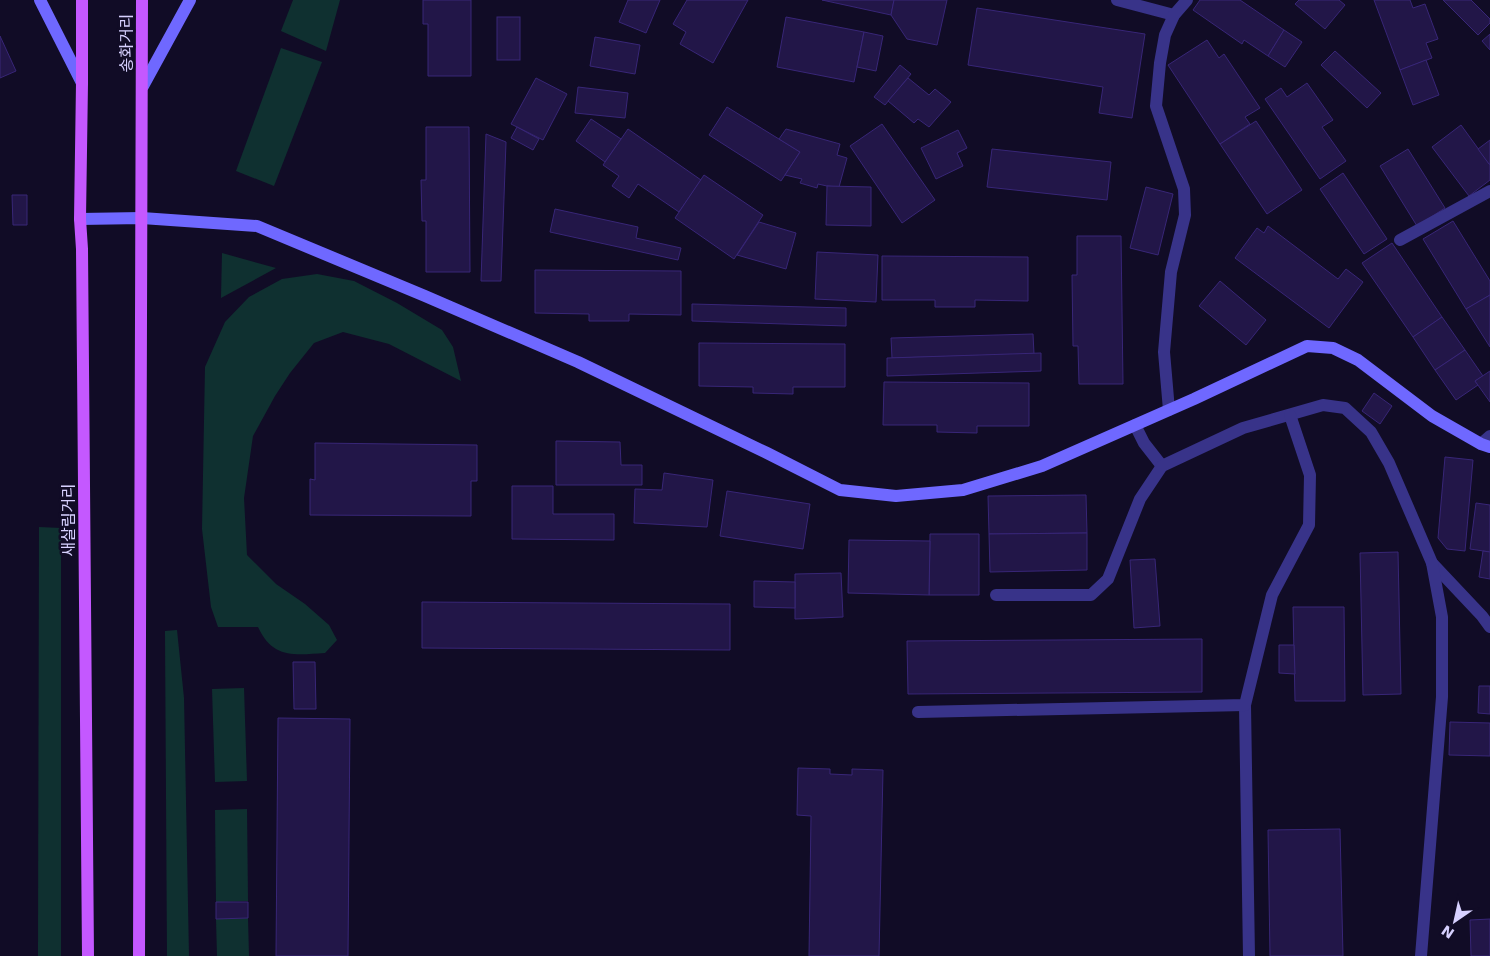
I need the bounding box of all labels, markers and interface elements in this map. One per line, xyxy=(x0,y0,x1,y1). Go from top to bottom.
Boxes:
street label: 송화거리 xyxy=(117,14,136,72)
street label: 새살림거리 xyxy=(59,483,78,557)
north arrow xyxy=(1430,896,1480,946)
text: N xyxy=(1438,922,1457,942)

